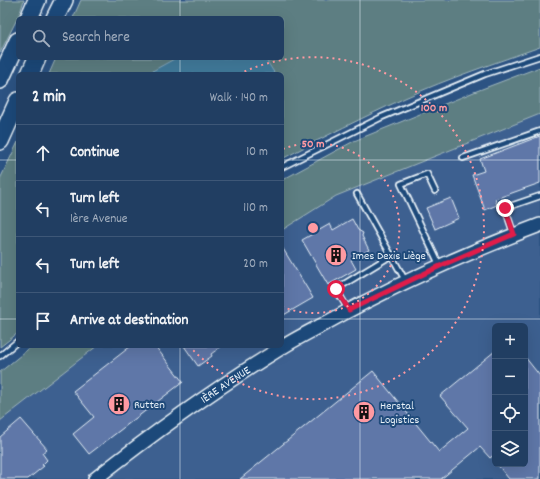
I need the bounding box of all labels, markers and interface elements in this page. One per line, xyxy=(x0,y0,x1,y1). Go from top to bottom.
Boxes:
search box xyxy=(16,16,284,60)
icon: search xyxy=(30,27,52,49)
text: Search here xyxy=(62,27,130,49)
text: 2 min xyxy=(32,86,66,110)
text: Walk · 140 m xyxy=(210,89,268,108)
text: 100 m xyxy=(421,100,447,117)
text: 50 m xyxy=(301,136,325,153)
icon: ahead xyxy=(32,142,54,164)
text: Continue xyxy=(70,142,119,164)
text: 10 m xyxy=(246,143,268,162)
text: Turn left xyxy=(70,188,119,210)
icon: left xyxy=(32,198,54,220)
text: 110 m xyxy=(243,199,268,218)
route end xyxy=(496,199,514,217)
text: 1ère Avenue xyxy=(70,210,128,229)
centre of rings xyxy=(306,221,320,235)
building icon: Imes Dexis Liège xyxy=(323,242,349,268)
place label: Imes Dexis Liège xyxy=(352,248,426,265)
icon: left xyxy=(32,254,54,276)
text: Turn left xyxy=(70,254,119,276)
text: 20 m xyxy=(243,255,268,274)
route start xyxy=(327,280,345,298)
icon: arrive xyxy=(32,310,54,332)
text: Arrive at destination xyxy=(70,310,188,332)
map controls xyxy=(492,323,528,467)
button: + xyxy=(492,323,528,359)
button: − xyxy=(492,359,528,395)
street label: 1ÈRE AVENUE xyxy=(197,362,255,408)
building icon: Rutten xyxy=(106,391,132,417)
button: locate xyxy=(492,395,528,431)
place label: Rutten xyxy=(134,397,165,414)
place label: Herstal Logistics xyxy=(380,398,419,429)
building icon: Herstal Logistics xyxy=(351,399,377,425)
button: layers xyxy=(492,431,528,467)

